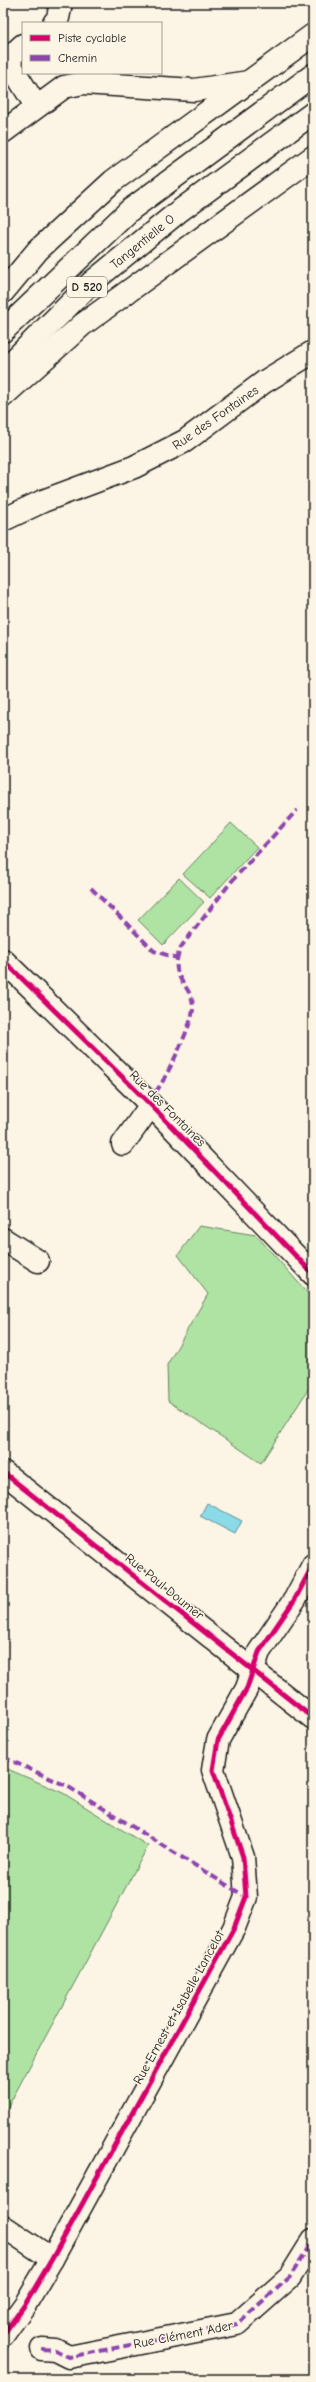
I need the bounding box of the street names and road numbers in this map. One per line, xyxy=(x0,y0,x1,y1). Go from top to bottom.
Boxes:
street label: Tangentielle O xyxy=(107,211,177,272)
road number: D 520 xyxy=(67,277,107,297)
street label: Rue des Fontaines xyxy=(169,382,261,453)
street label: Rue des Fontaines xyxy=(127,1067,209,1149)
street label: Rue Paul Doumer xyxy=(122,1550,208,1623)
street label: Rue Ernest et Isabelle Lancelot xyxy=(130,1927,228,2087)
street label: Rue Clément Ader xyxy=(132,2317,235,2352)

